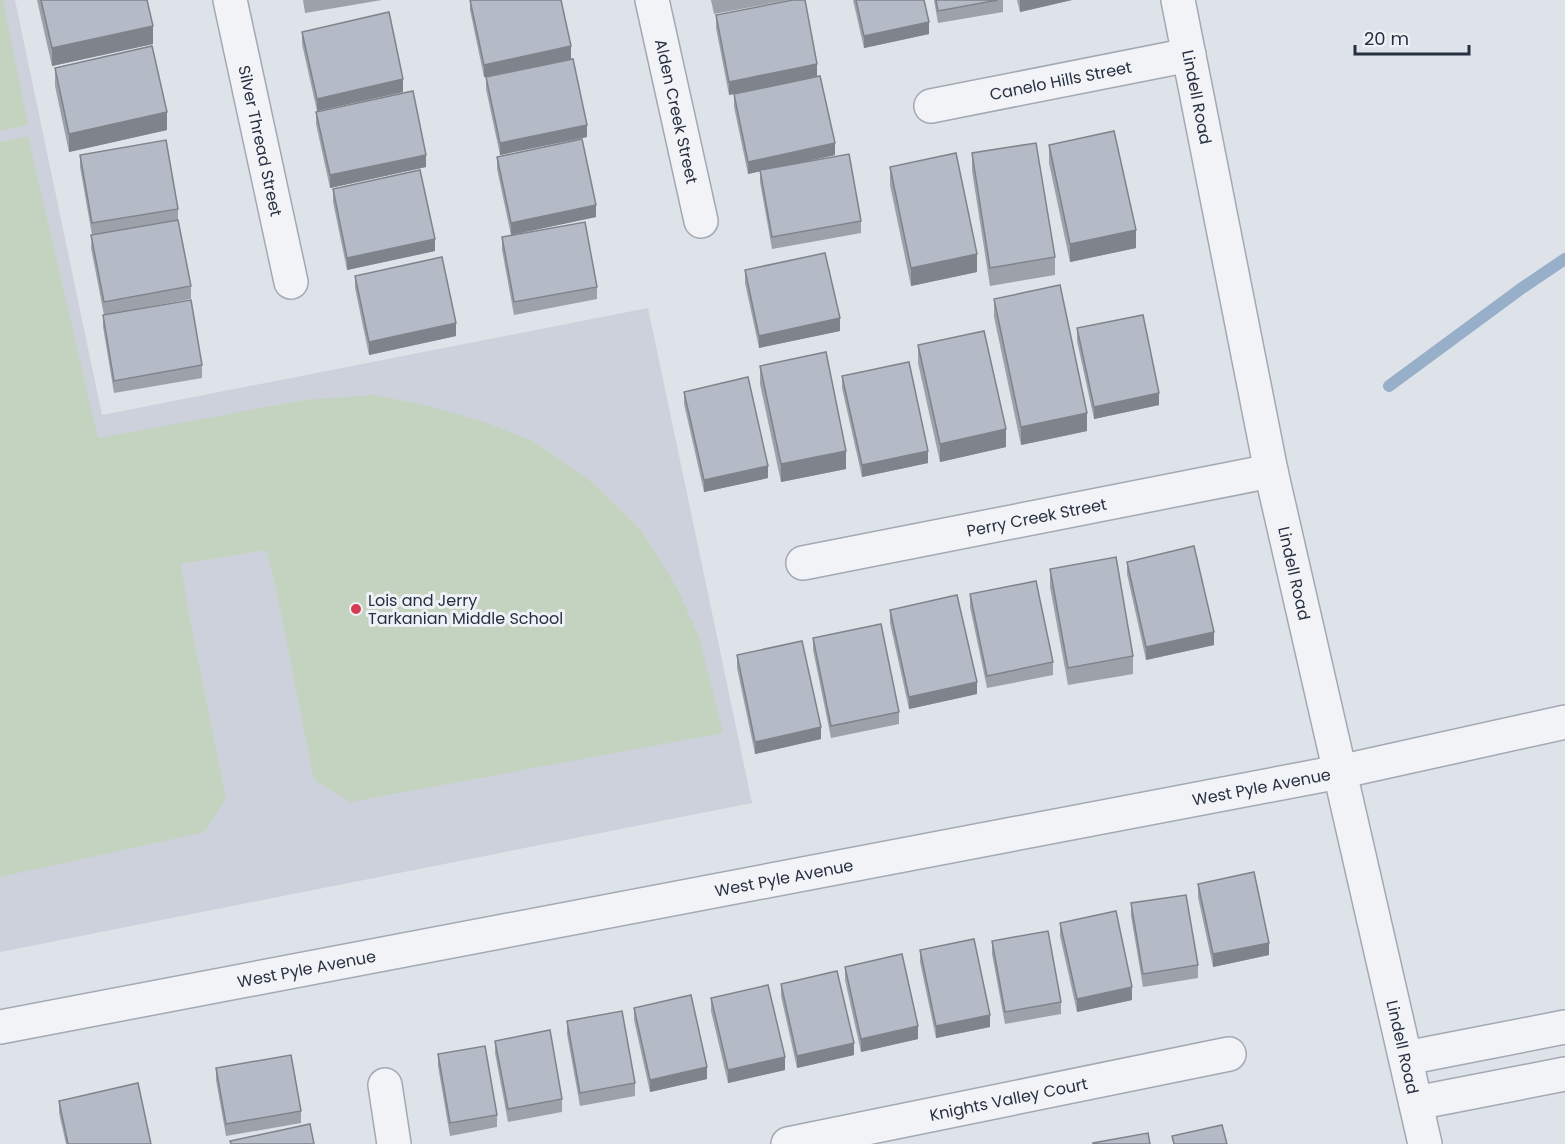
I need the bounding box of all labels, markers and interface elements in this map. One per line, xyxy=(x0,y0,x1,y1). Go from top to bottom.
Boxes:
scale bar xyxy=(1355,18,1469,56)
text: 20 m xyxy=(1364,26,1409,51)
street label: Alden Creek Street xyxy=(649,37,704,186)
street label: Lindell Road xyxy=(1177,48,1218,146)
street label: Canelo Hills Street xyxy=(988,55,1134,106)
street label: Silver Thread Street xyxy=(233,63,288,219)
street label: Perry Creek Street xyxy=(965,492,1109,542)
street label: Lindell Road xyxy=(1273,524,1316,622)
place label: Lois and Jerry Tarkanian Middle School xyxy=(368,589,563,630)
marker: Lois and Jerry Tarkanian Middle School xyxy=(349,602,363,616)
street label: West Pyle Avenue xyxy=(1190,762,1333,811)
street label: West Pyle Avenue xyxy=(713,853,855,902)
street label: West Pyle Avenue xyxy=(235,944,378,993)
street label: Lindell Road xyxy=(1381,998,1425,1096)
street label: Knights Valley Court xyxy=(927,1072,1090,1126)

